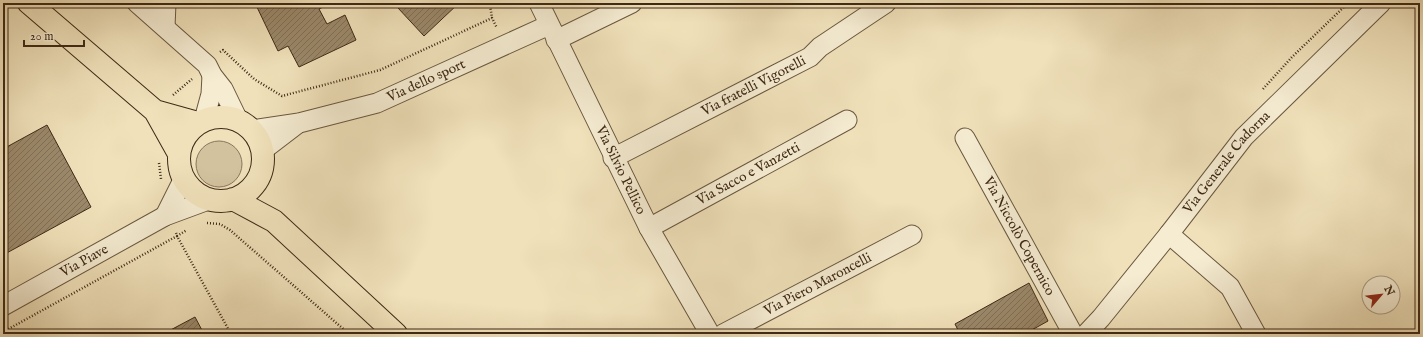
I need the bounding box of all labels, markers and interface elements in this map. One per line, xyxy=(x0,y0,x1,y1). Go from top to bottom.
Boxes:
scale bar xyxy=(24,22,84,48)
text: 20 m xyxy=(30,29,53,44)
street label: Via fratelli Vigorelli xyxy=(697,52,809,121)
street label: Via dello sport xyxy=(383,55,468,107)
street label: Via Generale Cadorna xyxy=(1178,107,1275,218)
street label: Via Silvio Pellico xyxy=(591,122,650,218)
street label: Via Sacco e Vanzetti xyxy=(692,138,803,210)
street label: Via Niccolò Copernico xyxy=(979,173,1059,299)
street label: Via Piave xyxy=(56,240,112,282)
street label: Via Piero Maroncelli xyxy=(760,249,875,320)
north arrow xyxy=(1361,275,1401,315)
text: N xyxy=(1380,282,1398,299)

